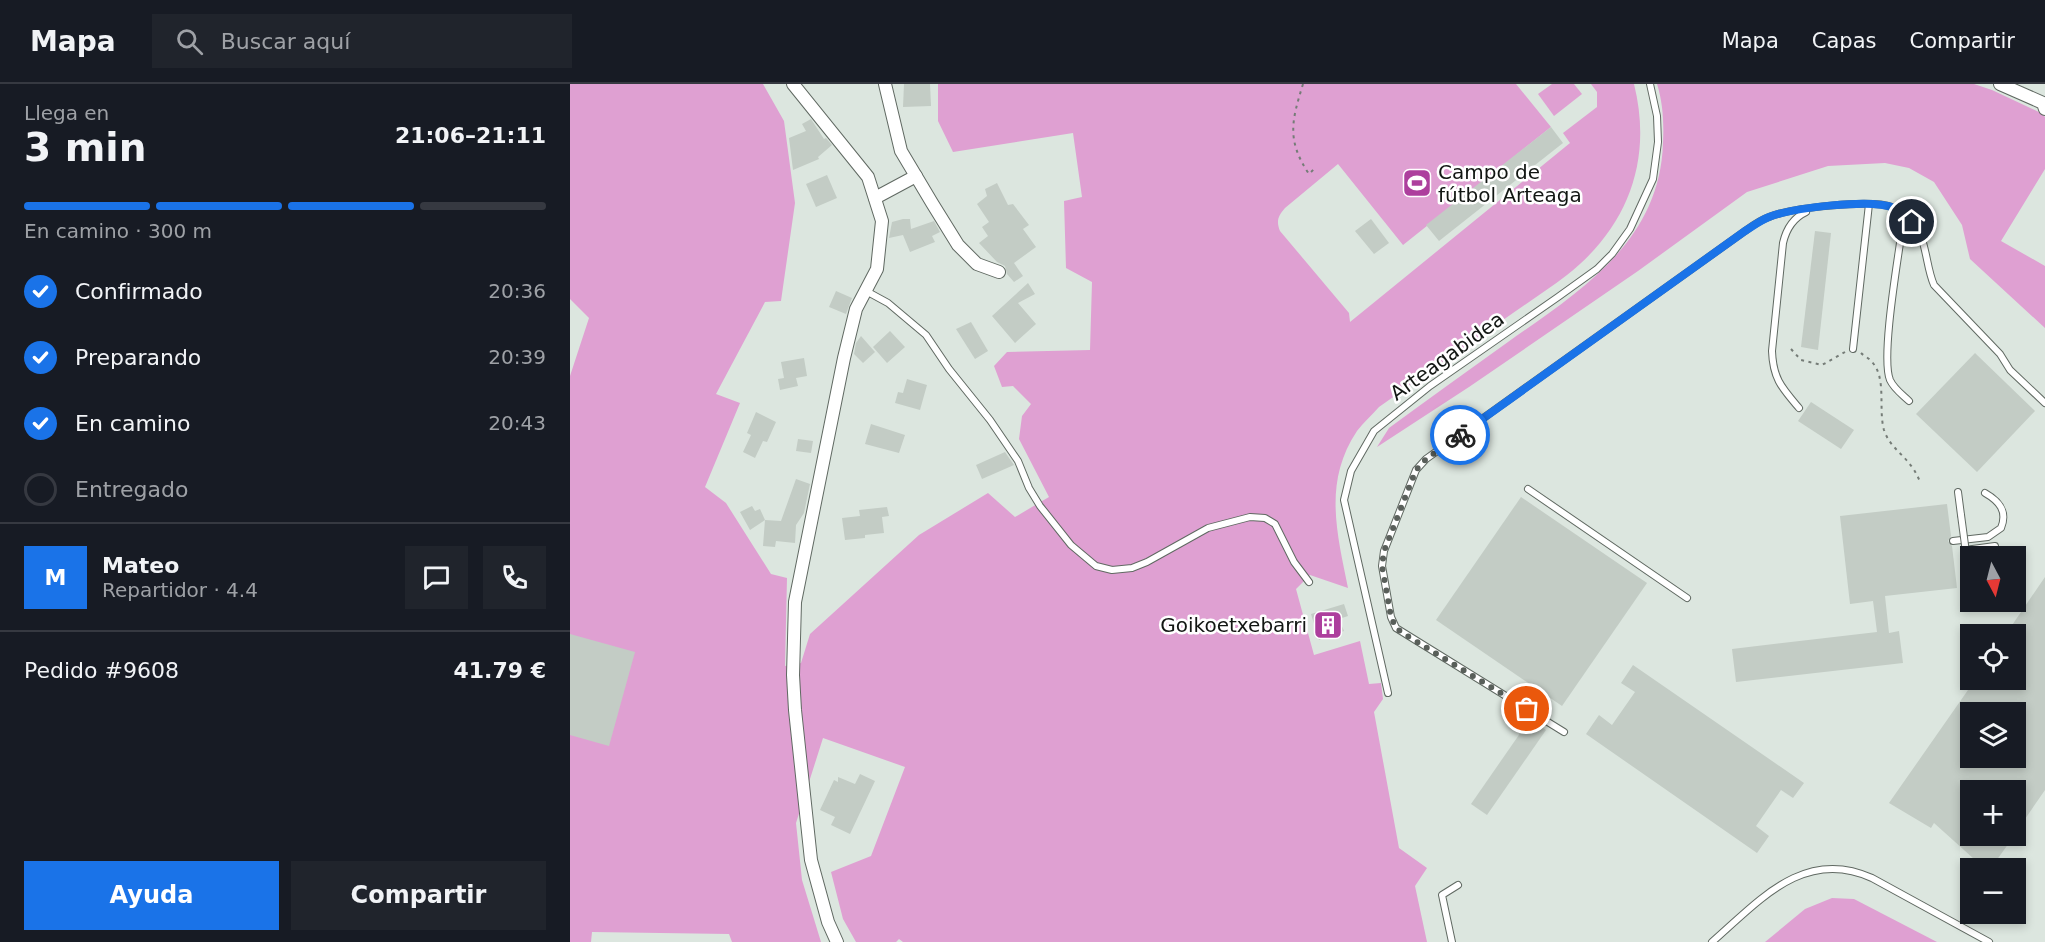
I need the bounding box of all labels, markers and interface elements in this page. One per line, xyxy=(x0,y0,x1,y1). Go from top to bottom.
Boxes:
search box xyxy=(152,14,572,68)
text: Mapa xyxy=(30,25,116,58)
icon: search xyxy=(173,25,206,58)
text: Buscar aquí xyxy=(221,29,350,54)
text: Mapa xyxy=(1722,29,1779,53)
text: Capas xyxy=(1812,29,1876,53)
text: Compartir xyxy=(1909,29,2015,53)
text: Llega en xyxy=(24,101,109,125)
text: 21:06–21:11 xyxy=(395,123,546,148)
text: 3 min xyxy=(24,125,146,170)
place label: Campo de fútbol Arteaga xyxy=(1438,160,1582,207)
sports icon: Campo de fútbol Arteaga xyxy=(1401,167,1433,199)
pin xyxy=(1886,196,1937,247)
icon: home xyxy=(1895,205,1928,238)
text: En camino · 300 m xyxy=(24,219,212,243)
icon: check xyxy=(24,275,57,308)
text: Confirmado xyxy=(75,279,203,304)
text: 20:36 xyxy=(488,279,546,303)
street label: Arteagabidea xyxy=(1385,307,1509,405)
icon: check xyxy=(24,341,57,374)
text: Preparando xyxy=(75,345,201,370)
text: 20:39 xyxy=(488,345,546,369)
courier xyxy=(1430,405,1490,465)
icon: check xyxy=(24,407,57,440)
text: En camino xyxy=(75,411,190,436)
text: 20:43 xyxy=(488,411,546,435)
icon: bike xyxy=(1444,419,1477,452)
text: Entregado xyxy=(75,477,188,502)
button: chat xyxy=(405,546,468,609)
button: phone xyxy=(483,546,546,609)
north arrow xyxy=(1960,546,2026,612)
map controls xyxy=(1960,546,2026,924)
text: Mateo xyxy=(102,553,179,578)
text: M xyxy=(45,565,66,590)
text: Repartidor · 4.4 xyxy=(102,578,258,602)
building icon: Goikoetxebarri xyxy=(1312,609,1344,641)
place label: Goikoetxebarri xyxy=(1160,613,1307,637)
button: locate xyxy=(1960,624,2026,690)
text: Pedido #9608 xyxy=(24,658,179,683)
text: 41.79 € xyxy=(453,658,546,683)
pin xyxy=(1501,683,1552,734)
icon: bag xyxy=(1510,692,1543,725)
button: layers xyxy=(1960,702,2026,768)
button: + xyxy=(1960,780,2026,846)
button: − xyxy=(1960,858,2026,924)
button: Ayuda xyxy=(24,861,279,930)
button: Compartir xyxy=(291,861,546,930)

